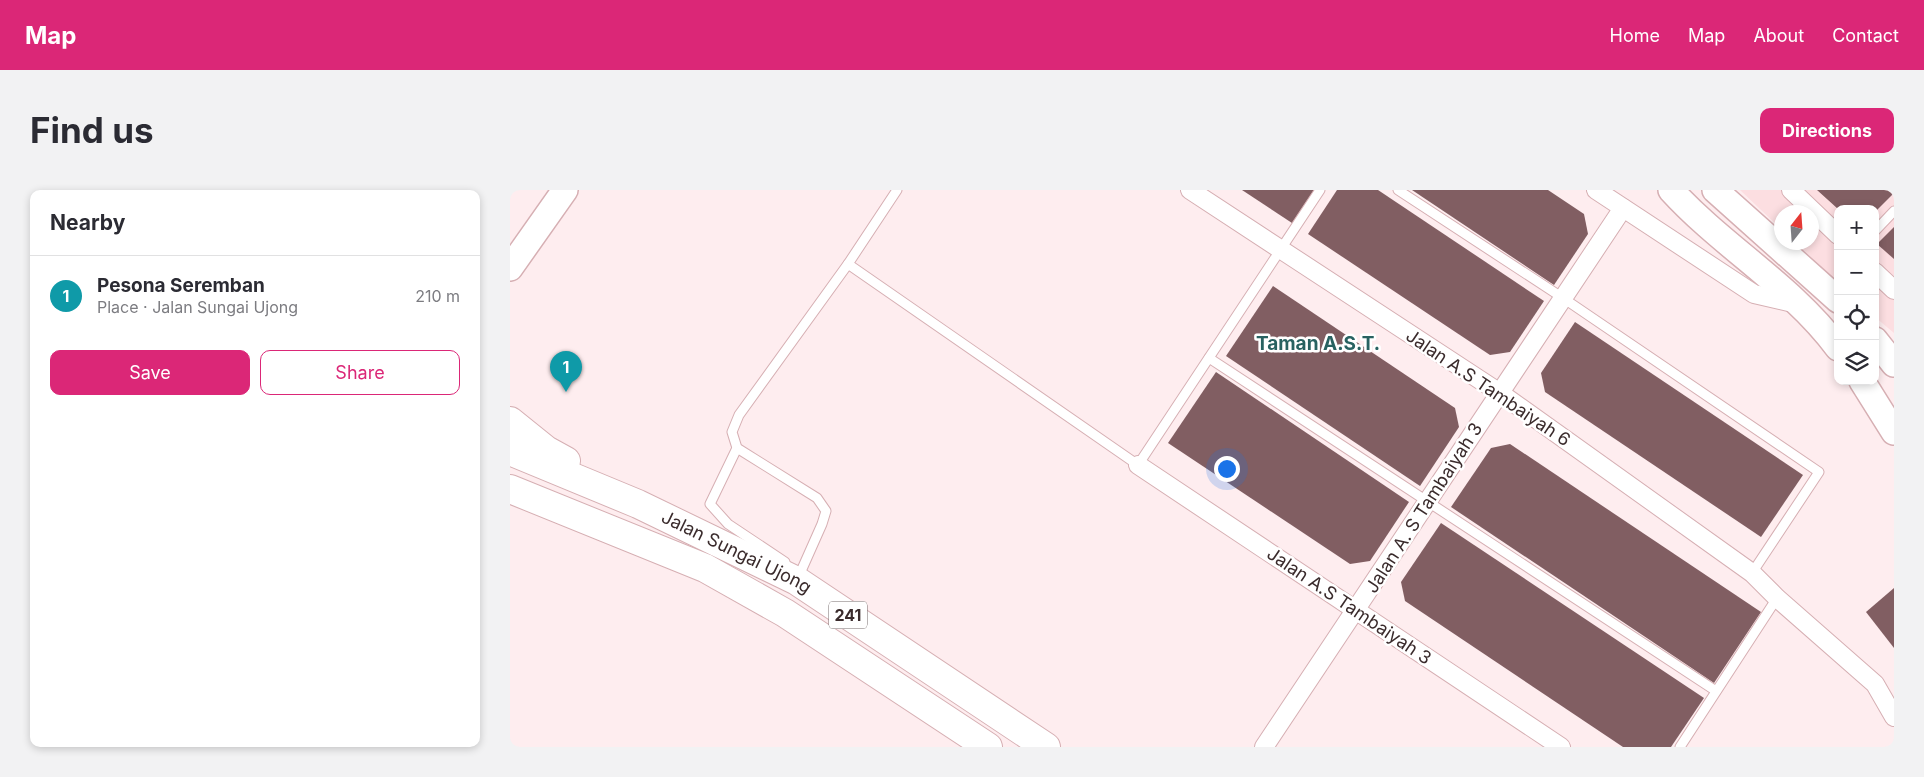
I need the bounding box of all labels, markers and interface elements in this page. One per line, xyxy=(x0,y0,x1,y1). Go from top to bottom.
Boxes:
text: Map xyxy=(25,21,76,50)
text: Home xyxy=(1610,25,1660,46)
text: Map xyxy=(1688,25,1725,46)
text: About xyxy=(1753,25,1804,46)
text: Contact xyxy=(1832,25,1899,46)
button: Directions xyxy=(1760,108,1894,153)
text: Find us xyxy=(30,109,154,151)
north arrow xyxy=(1774,205,1819,250)
map controls xyxy=(1834,205,1879,385)
button: + xyxy=(1834,205,1879,250)
text: Nearby xyxy=(50,210,125,235)
button: − xyxy=(1834,250,1879,295)
text: Pesona Seremban xyxy=(97,274,265,297)
text: 1 xyxy=(63,286,69,306)
text: 210 m xyxy=(415,286,460,306)
button: locate xyxy=(1834,295,1879,340)
text: Place · Jalan Sungai Ujong xyxy=(97,297,298,317)
street label: Jalan A.S Tambaiyah 6 xyxy=(1402,325,1574,450)
district label: Taman A.S.T. xyxy=(1256,332,1380,355)
button: layers xyxy=(1834,340,1879,385)
button: Save xyxy=(50,350,250,395)
button: Share xyxy=(260,350,460,395)
pin: 1 xyxy=(550,351,582,392)
street label: Jalan A. S Tambaiyah 3 xyxy=(1361,419,1486,597)
your location xyxy=(1214,456,1240,482)
street label: Jalan Sungai Ujong xyxy=(658,506,816,598)
street label: Jalan A.S Tambaiyah 3 xyxy=(1263,543,1435,668)
road number: 241 xyxy=(829,602,867,628)

